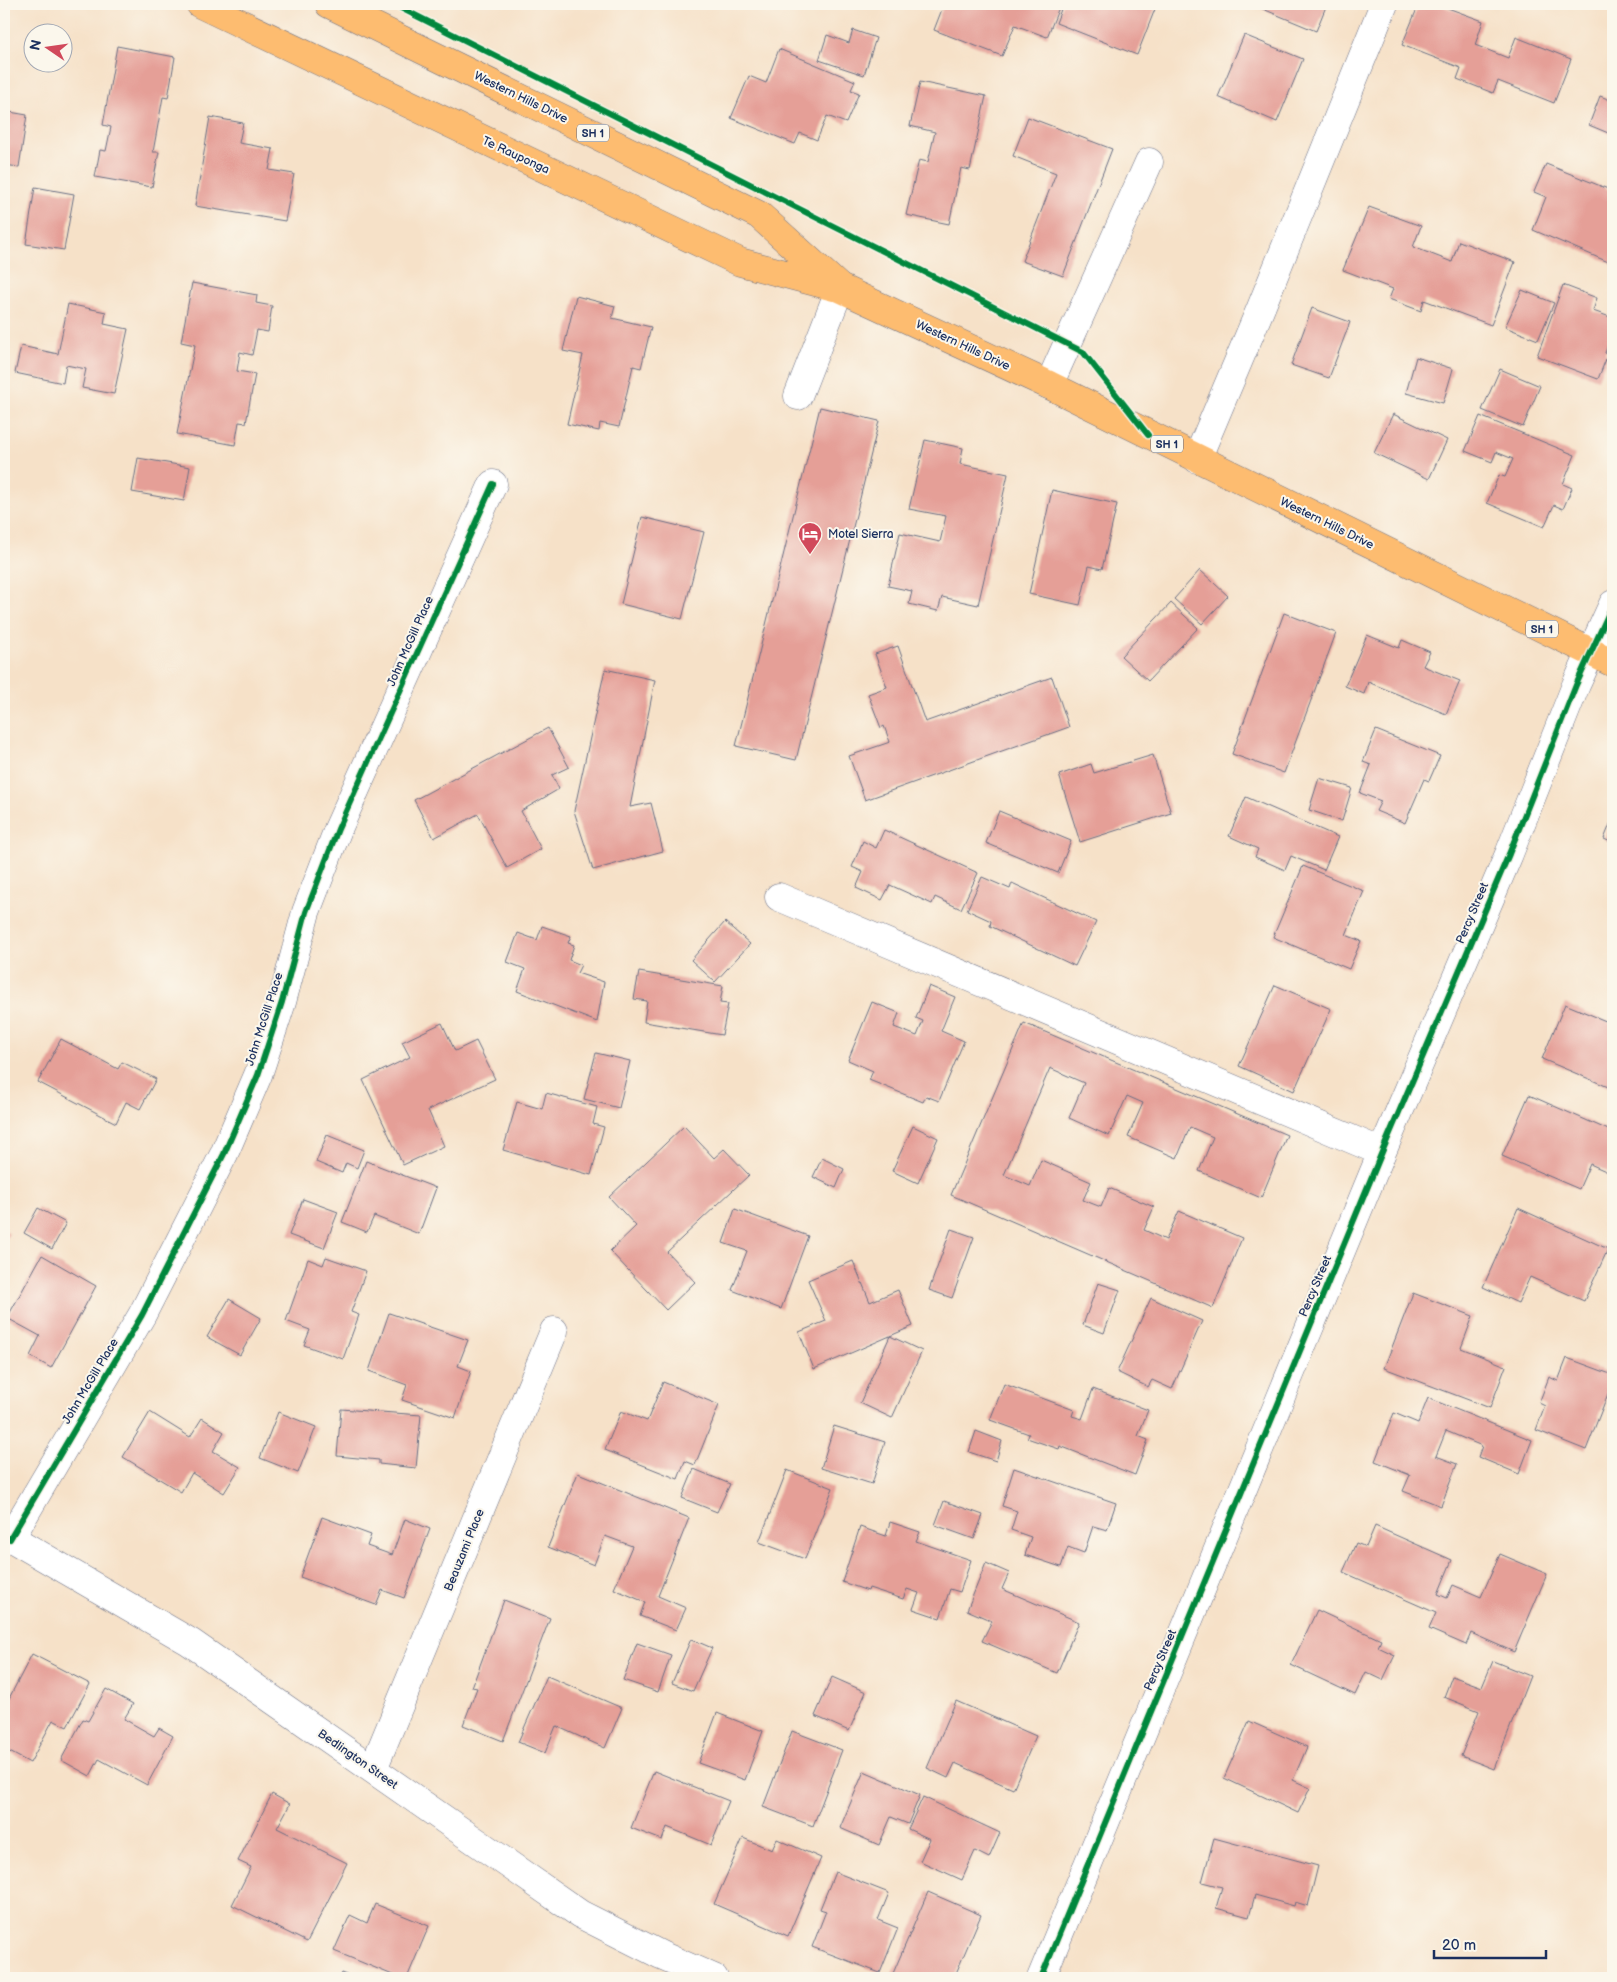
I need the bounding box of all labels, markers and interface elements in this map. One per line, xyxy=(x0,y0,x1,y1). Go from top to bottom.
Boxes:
north arrow xyxy=(22,22,72,72)
text: N xyxy=(26,38,45,52)
street label: Western Hills Drive xyxy=(471,68,570,127)
road number: SH 1 xyxy=(577,125,609,142)
street label: Te Rauponga xyxy=(480,133,552,178)
street label: Western Hills Drive xyxy=(913,317,1012,374)
road number: SH 1 xyxy=(1151,436,1183,452)
street label: Western Hills Drive xyxy=(1277,494,1376,553)
hotel icon: Motel Sierra xyxy=(797,521,823,555)
place label: Motel Sierra xyxy=(828,527,894,542)
street label: John McGill Place xyxy=(384,594,437,689)
road number: SH 1 xyxy=(1526,620,1558,638)
street label: Percy Street xyxy=(1453,880,1492,946)
street label: John McGill Place xyxy=(242,971,287,1068)
street label: Percy Street xyxy=(1296,1253,1335,1319)
street label: John McGill Place xyxy=(59,1336,122,1427)
street label: Beauzami Place xyxy=(441,1507,488,1594)
street label: Percy Street xyxy=(1141,1627,1180,1693)
street label: Bedlington Street xyxy=(315,1726,401,1793)
scale bar xyxy=(1434,1927,1547,1959)
text: 20 m xyxy=(1442,1936,1476,1955)

